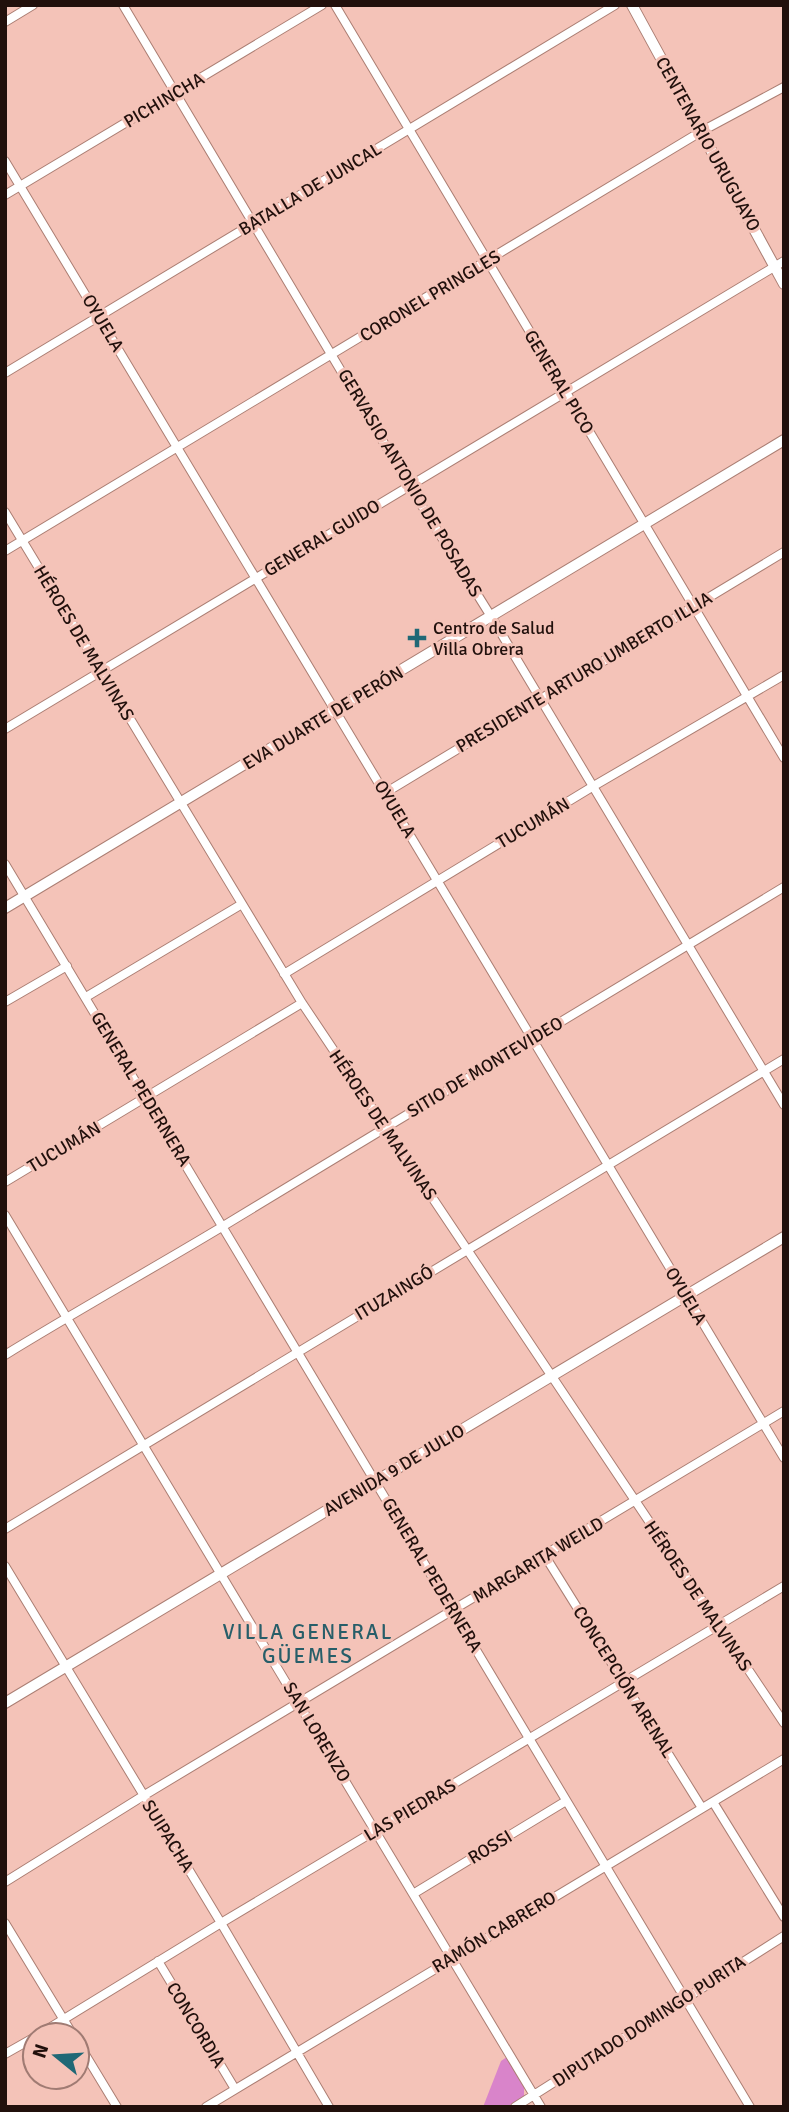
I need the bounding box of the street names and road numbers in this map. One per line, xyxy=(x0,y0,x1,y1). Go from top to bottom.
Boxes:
street label: CENTENARIO URUGUAYO xyxy=(651,53,765,235)
street label: PICHINCHA xyxy=(120,67,208,133)
street label: BATALLA DE JUNCAL xyxy=(235,138,385,240)
street label: CORONEL PRINGLES xyxy=(356,245,504,347)
street label: OYUELA xyxy=(77,290,129,356)
street label: GENERAL PICO xyxy=(519,326,599,438)
street label: GERVASIO ANTONIO DE POSADAS xyxy=(333,365,487,601)
street label: GENERAL GUIDO xyxy=(260,495,384,581)
street label: HÉROES DE MALVINAS xyxy=(29,562,139,724)
street label: PRESIDENTE ARTURO UMBERTO ILLIA xyxy=(452,587,716,757)
street label: EVA DUARTE DE PERÓN xyxy=(239,661,407,775)
street label: OYUELA xyxy=(369,776,421,842)
street label: TUCUMÁN xyxy=(492,793,574,853)
street label: GENERAL PEDERNERA xyxy=(86,1008,196,1170)
street label: SITIO DE MONTEVIDEO xyxy=(403,1012,567,1122)
street label: HÉROES DE MALVINAS xyxy=(324,1046,442,1204)
street label: TUCUMÁN xyxy=(23,1117,105,1177)
street label: ITUZAINGÓ xyxy=(351,1261,437,1325)
street label: OYUELA xyxy=(660,1263,712,1329)
street label: AVENIDA 9 DE JULIO xyxy=(320,1419,468,1521)
street label: GENERAL PEDERNERA xyxy=(377,1494,487,1656)
street label: MARGARITA WEILD xyxy=(468,1512,608,1608)
street label: HÉROES DE MALVINAS xyxy=(639,1517,757,1675)
street label: CONCEPCIÓN ARENAL xyxy=(568,1602,680,1762)
street label: SAN LORENZO xyxy=(279,1678,355,1786)
street label: LAS PIEDRAS xyxy=(360,1774,460,1846)
street label: SUIPACHA xyxy=(137,1796,199,1876)
street label: ROSSI xyxy=(464,1825,516,1869)
street label: RAMÓN CABRERO xyxy=(428,1886,560,1978)
street label: DIPUTADO DOMINGO PURITA xyxy=(548,1950,750,2092)
street label: CONCORDIA xyxy=(162,1978,230,2072)

